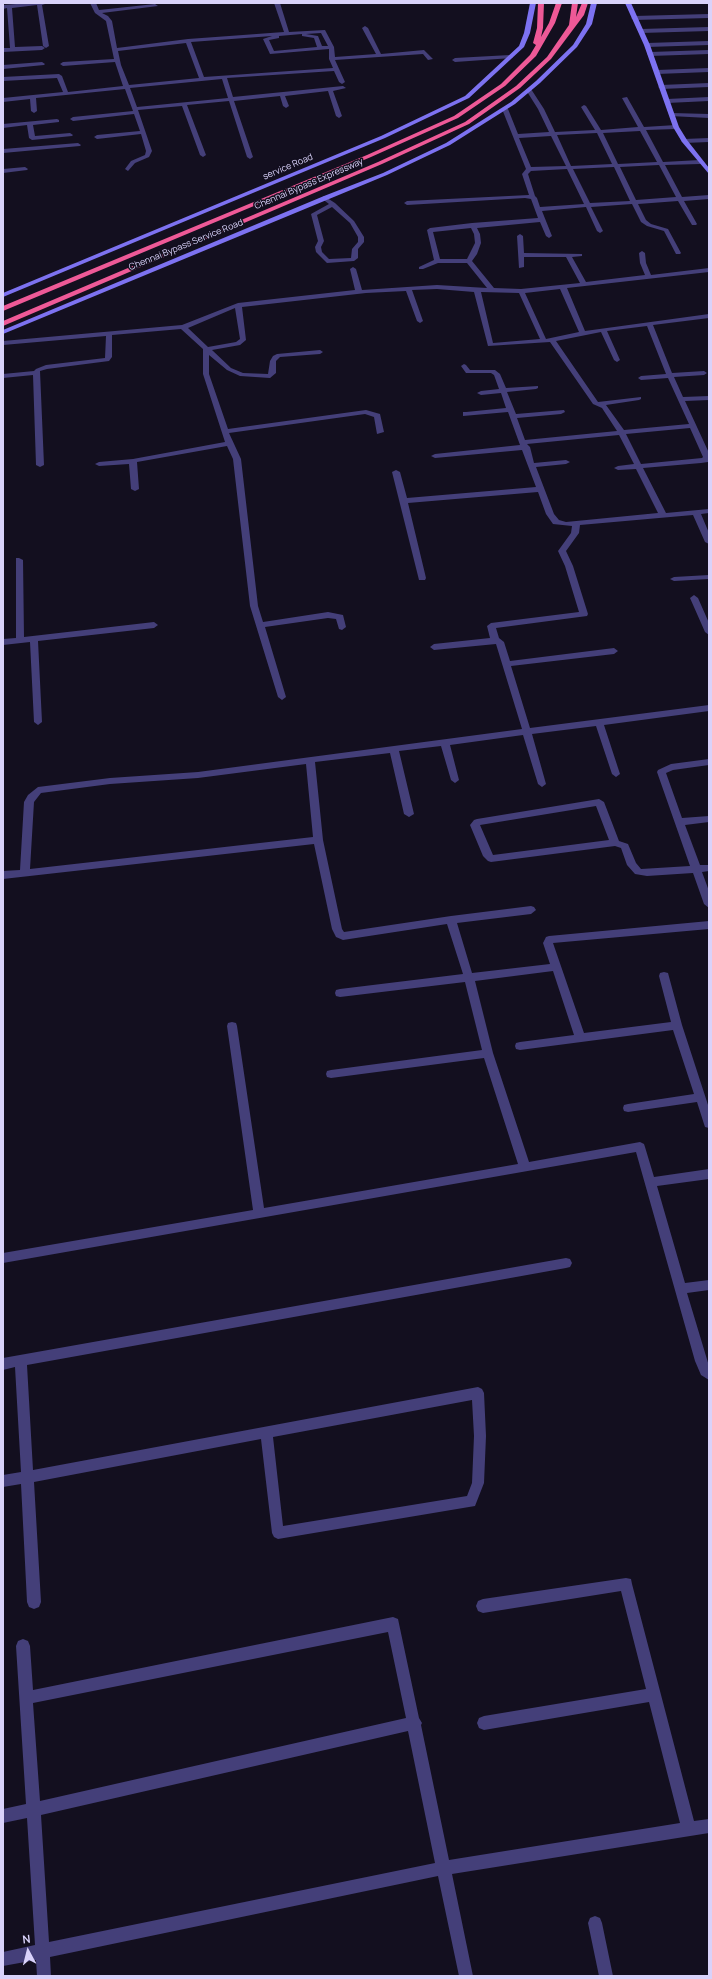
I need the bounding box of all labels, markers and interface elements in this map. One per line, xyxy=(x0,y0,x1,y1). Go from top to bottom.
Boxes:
street label: service Road xyxy=(261,152,315,182)
street label: Chennai Bypass Expressway xyxy=(253,156,365,212)
street label: Chennai Bypass Service Road xyxy=(127,217,245,273)
north arrow xyxy=(8,1931,48,1971)
text: N xyxy=(22,1931,31,1947)

